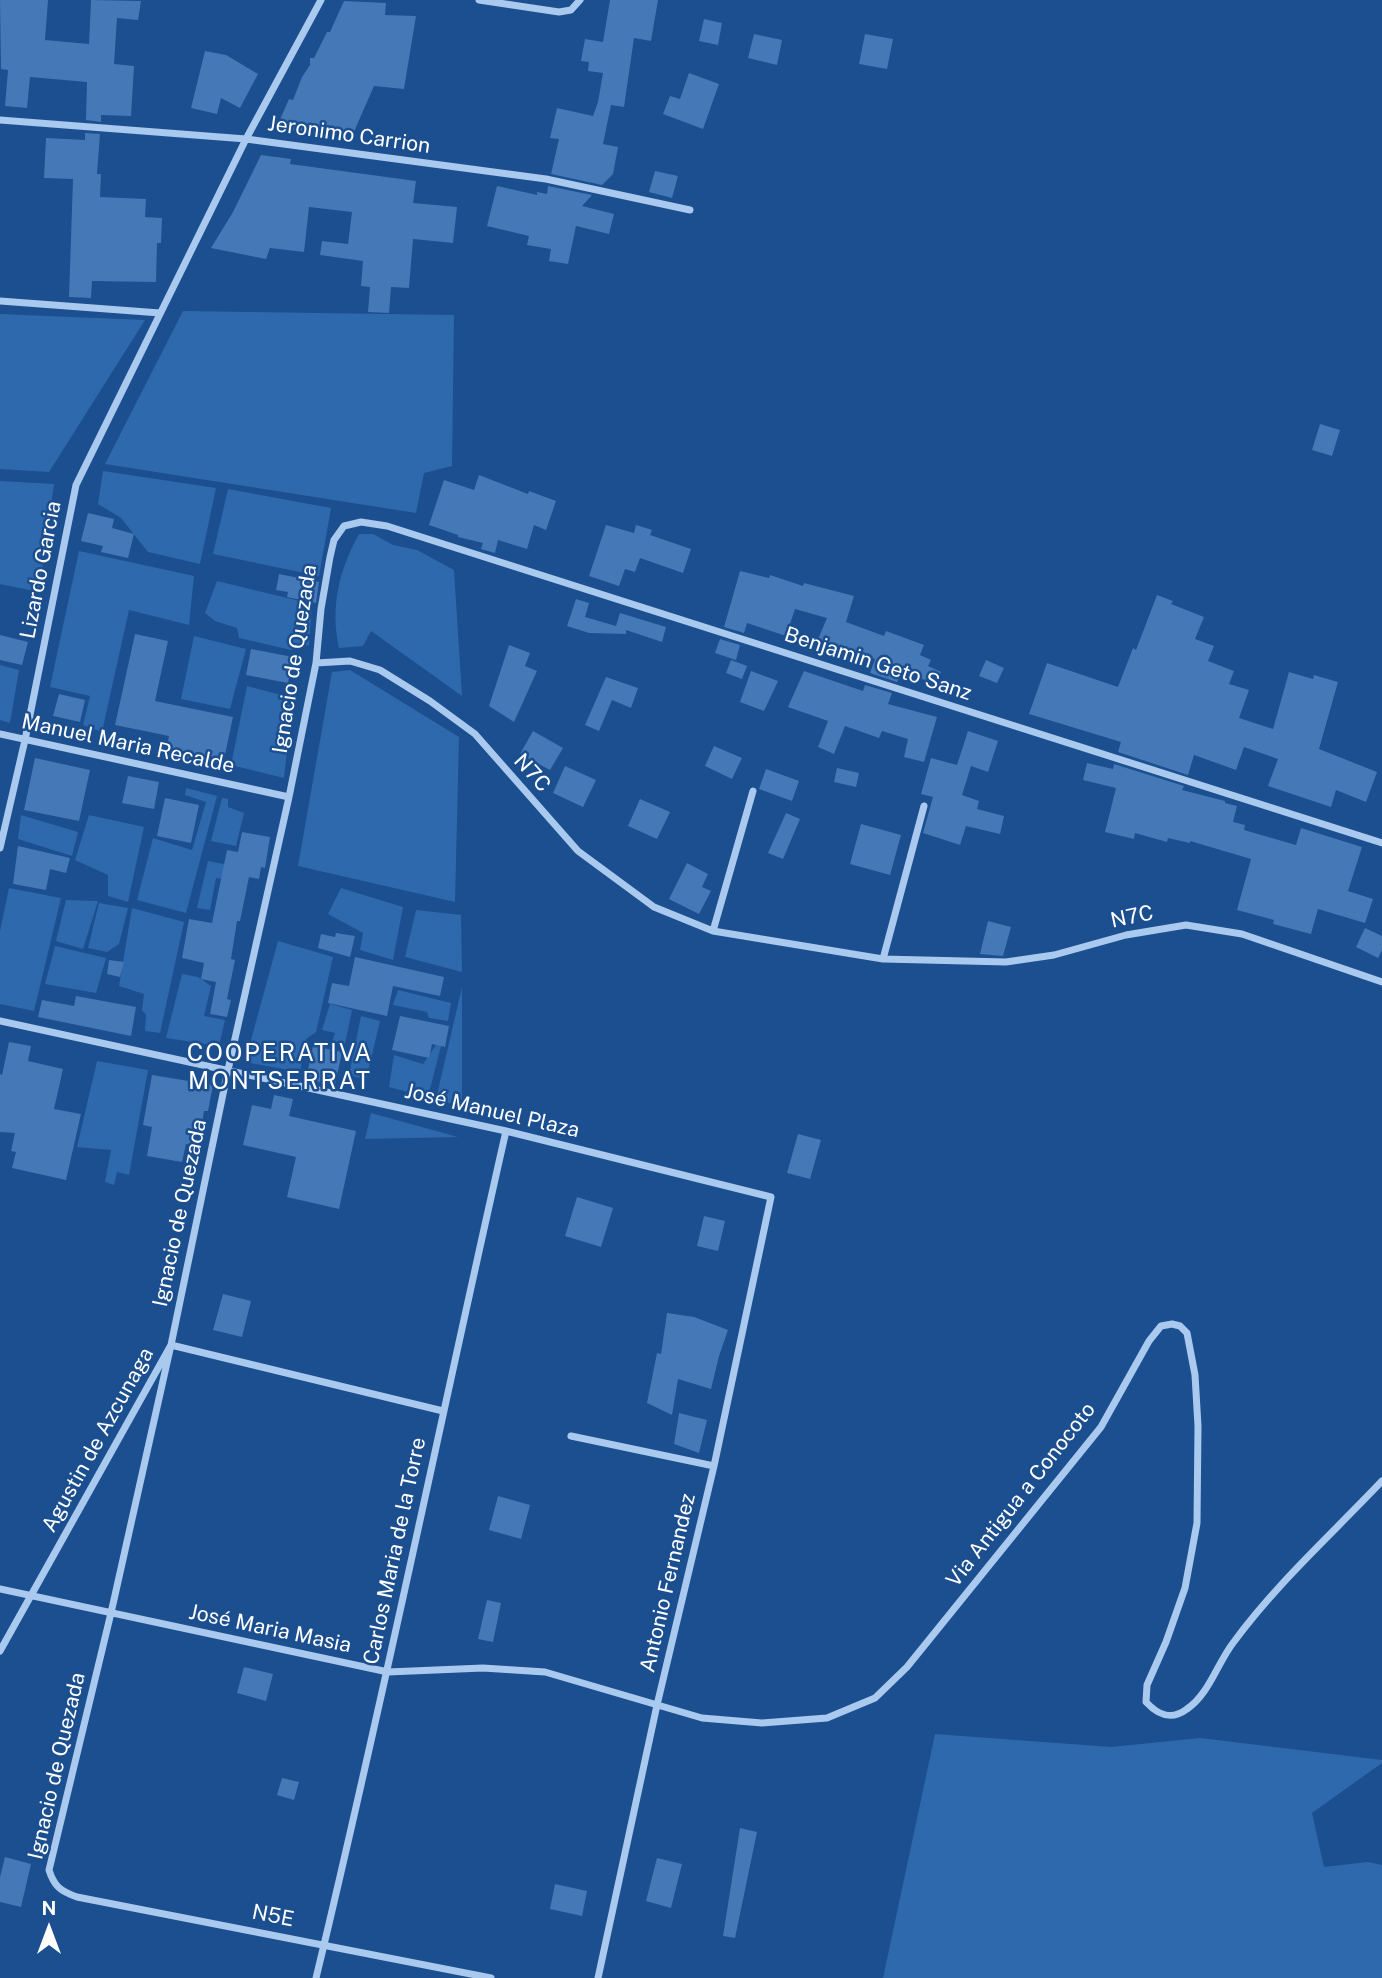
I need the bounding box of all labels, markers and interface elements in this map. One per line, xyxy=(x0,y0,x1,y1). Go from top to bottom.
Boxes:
street label: Jeronimo Carrion xyxy=(266,111,432,159)
street label: Lizardo Garcia xyxy=(15,499,67,641)
street label: Ignacio de Quezada xyxy=(268,563,322,755)
street label: Benjamin Geto Sanz xyxy=(781,622,975,706)
street label: Manuel Maria Recalde xyxy=(19,709,237,779)
street label: N7C xyxy=(508,749,556,797)
street label: N7C xyxy=(1108,900,1156,934)
district label: COOPERATIVA MONTSERRAT xyxy=(188,1040,372,1096)
street label: José Manuel Plaza xyxy=(402,1079,582,1143)
street label: Ignacio de Quezada xyxy=(148,1117,212,1309)
street label: Agustin de Azcunaga xyxy=(37,1343,159,1537)
street label: Via Antigua a Conocoto xyxy=(941,1398,1101,1592)
street label: Carlos Maria de la Torre xyxy=(359,1435,431,1667)
street label: Antonio Fernandez xyxy=(635,1491,701,1675)
street label: José Maria Masia xyxy=(187,1599,353,1659)
street label: Ignacio de Quezada xyxy=(23,1670,91,1862)
north arrow xyxy=(14,1894,84,1964)
text: N xyxy=(42,1897,56,1919)
street label: N5E xyxy=(250,1900,296,1932)

